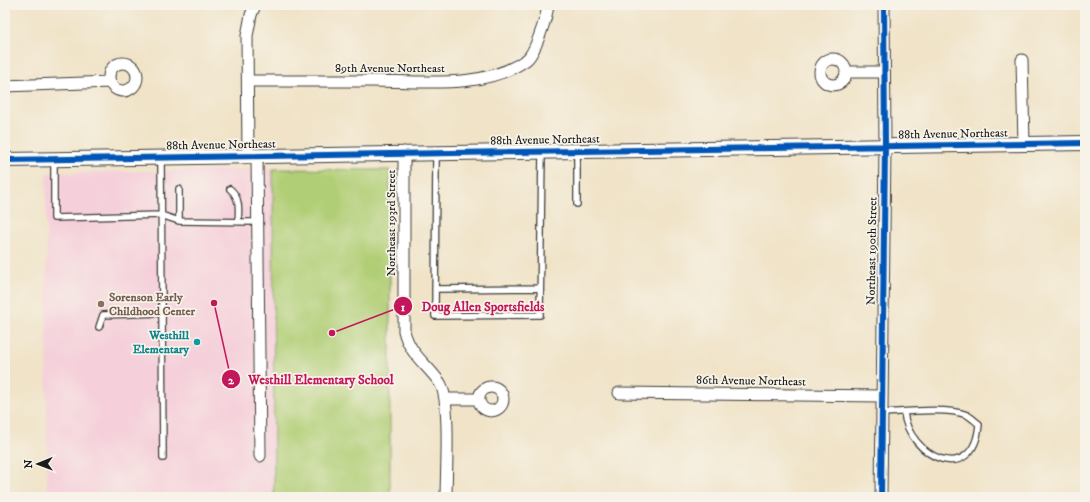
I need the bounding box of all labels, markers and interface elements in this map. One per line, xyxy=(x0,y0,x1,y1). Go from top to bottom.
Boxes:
street label: 89th Avenue Northeast xyxy=(335,61,445,76)
street label: 88th Avenue Northeast xyxy=(898,126,1008,142)
street label: 88th Avenue Northeast xyxy=(490,132,600,148)
street label: 88th Avenue Northeast xyxy=(166,137,276,153)
street label: Northeast 193rd Street xyxy=(384,170,399,276)
street label: Northeast 190th Street xyxy=(864,197,880,305)
place label: Sorenson Early Childhood Center xyxy=(109,290,195,319)
callout: Doug Allen Sportsfields xyxy=(393,294,552,319)
marker: Sorenson Early Childhood Center xyxy=(96,299,106,309)
text: Doug Allen Sportsfields xyxy=(422,299,545,316)
text: 1 xyxy=(401,300,406,315)
place label: Westhill Elementary xyxy=(133,328,189,357)
marker: Westhill Elementary xyxy=(192,337,202,347)
callout: Westhill Elementary School xyxy=(221,367,402,392)
text: Westhill Elementary School xyxy=(247,372,395,389)
text: 2 xyxy=(228,373,235,388)
street label: 86th Avenue Northeast xyxy=(696,373,806,389)
north arrow xyxy=(18,444,58,484)
text: N xyxy=(22,460,36,469)

